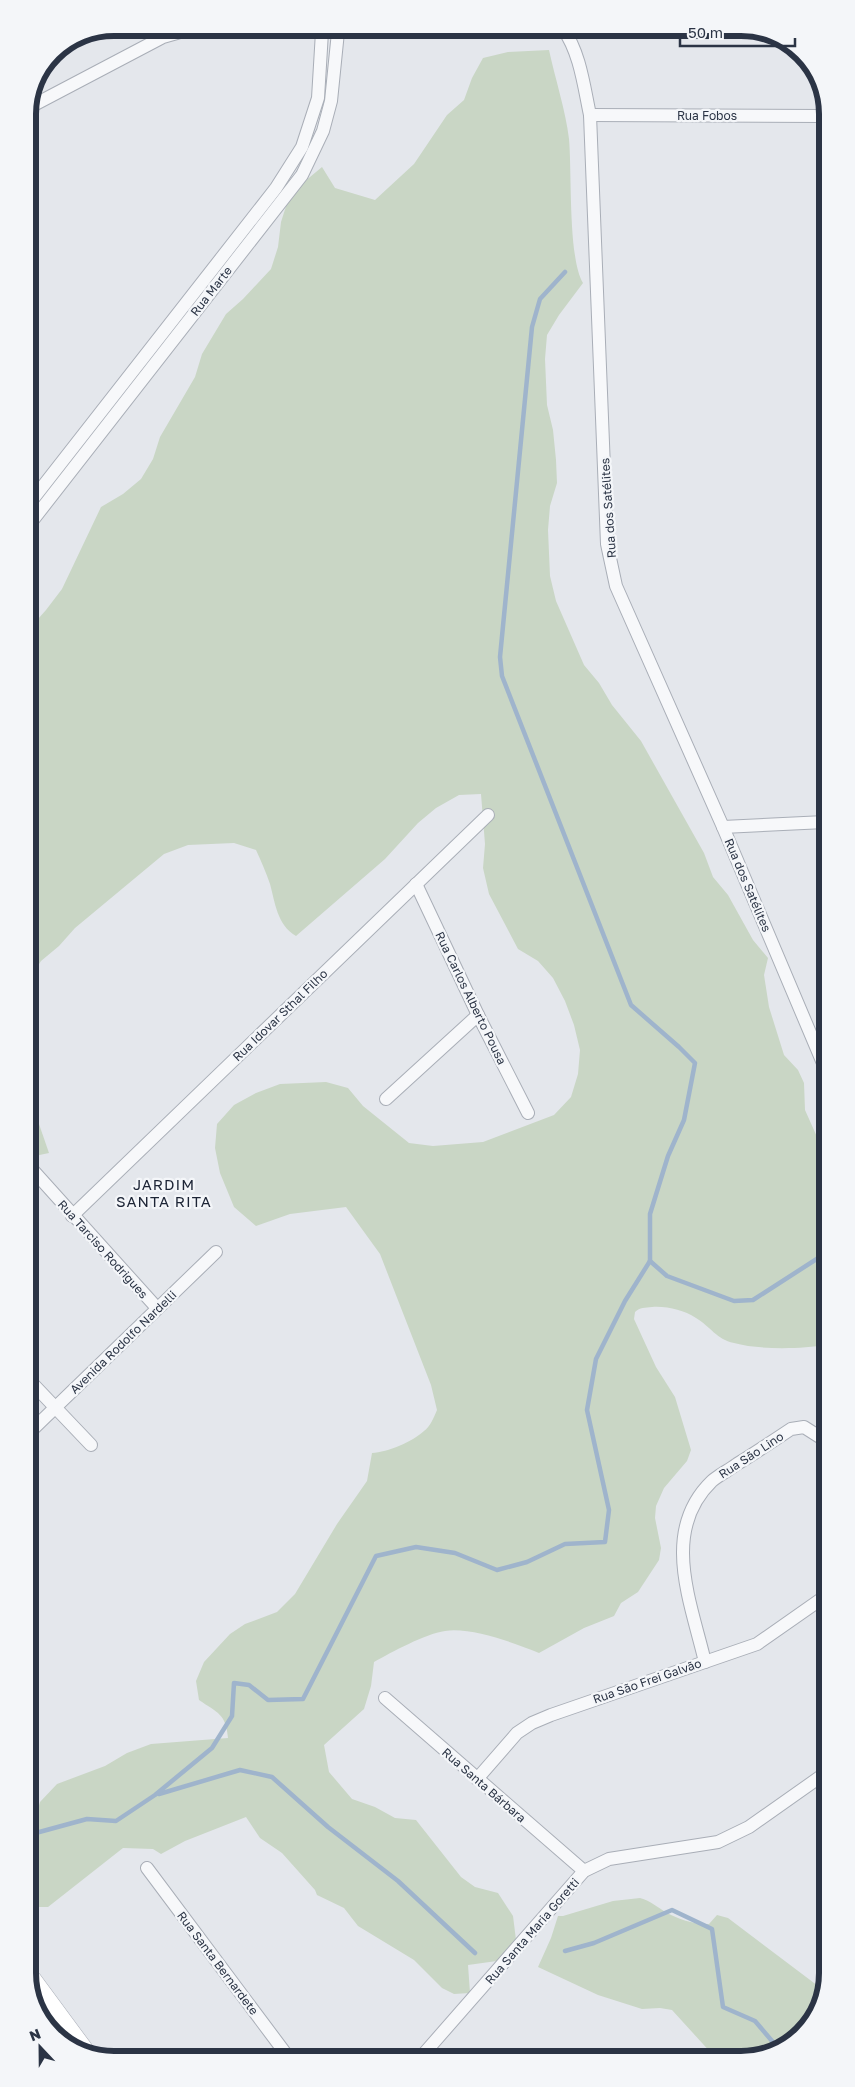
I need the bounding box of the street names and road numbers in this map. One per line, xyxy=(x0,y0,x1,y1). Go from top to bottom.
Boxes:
street label: Rua Fobos xyxy=(677,108,737,123)
street label: Rua Marte xyxy=(187,263,235,319)
street label: Rua dos Satélites xyxy=(597,458,619,558)
street label: Rua dos Satélites xyxy=(722,836,774,934)
street label: Rua Carlos Alberto Pousa xyxy=(432,929,510,1067)
street label: Rua Idovar Sthal Filho xyxy=(230,966,330,1064)
street label: Rua Tarciso Rodrigues xyxy=(55,1197,151,1301)
street label: Avenida Rodolfo Nardelli xyxy=(67,1287,179,1397)
street label: Rua São Lino xyxy=(716,1428,786,1482)
street label: Rua São Frei Galvão xyxy=(591,1655,703,1707)
street label: Rua Santa Bárbara xyxy=(439,1744,529,1826)
street label: Rua Santa Maria Goretti xyxy=(482,1875,582,1987)
street label: Rua Santa Bernardete xyxy=(174,1908,262,2018)

